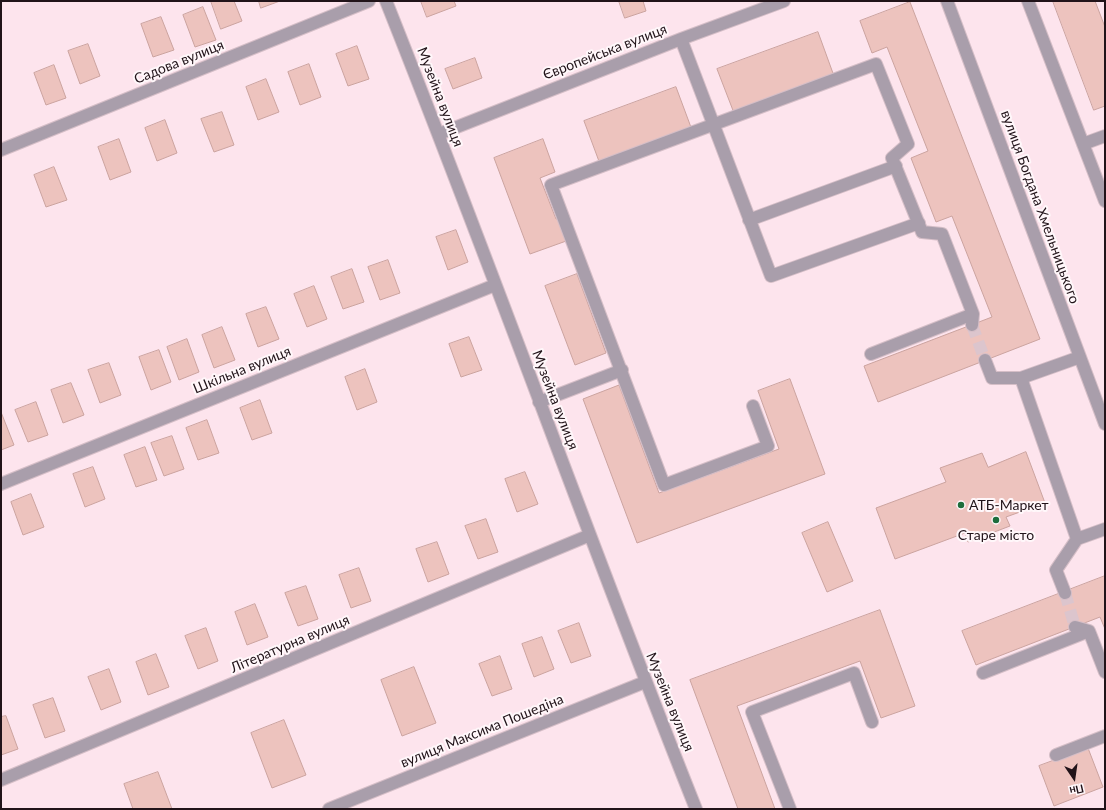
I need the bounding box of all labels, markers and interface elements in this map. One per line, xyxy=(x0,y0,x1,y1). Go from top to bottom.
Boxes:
street label: Європейська вулиця xyxy=(541,21,669,83)
street label: Садова вулиця xyxy=(132,36,226,88)
street label: Музейна вулиця xyxy=(413,45,467,149)
street label: вулиця Богдана Хмельницького xyxy=(997,108,1083,306)
street label: Шкільна вулиця xyxy=(191,343,293,397)
street label: Музейна вулиця xyxy=(528,348,582,452)
place label: АТБ-Маркет xyxy=(969,497,1049,513)
marker: АТБ-Маркет xyxy=(956,500,966,510)
marker: Старе місто xyxy=(991,515,1001,525)
place label: Старе місто xyxy=(958,527,1034,543)
street label: Літературна вулиця xyxy=(228,611,352,677)
street label: Музейна вулиця xyxy=(643,650,697,754)
street label: вулиця Максима Пошедіна xyxy=(398,691,566,771)
north arrow xyxy=(1054,758,1094,798)
text: Пн xyxy=(1068,782,1085,798)

